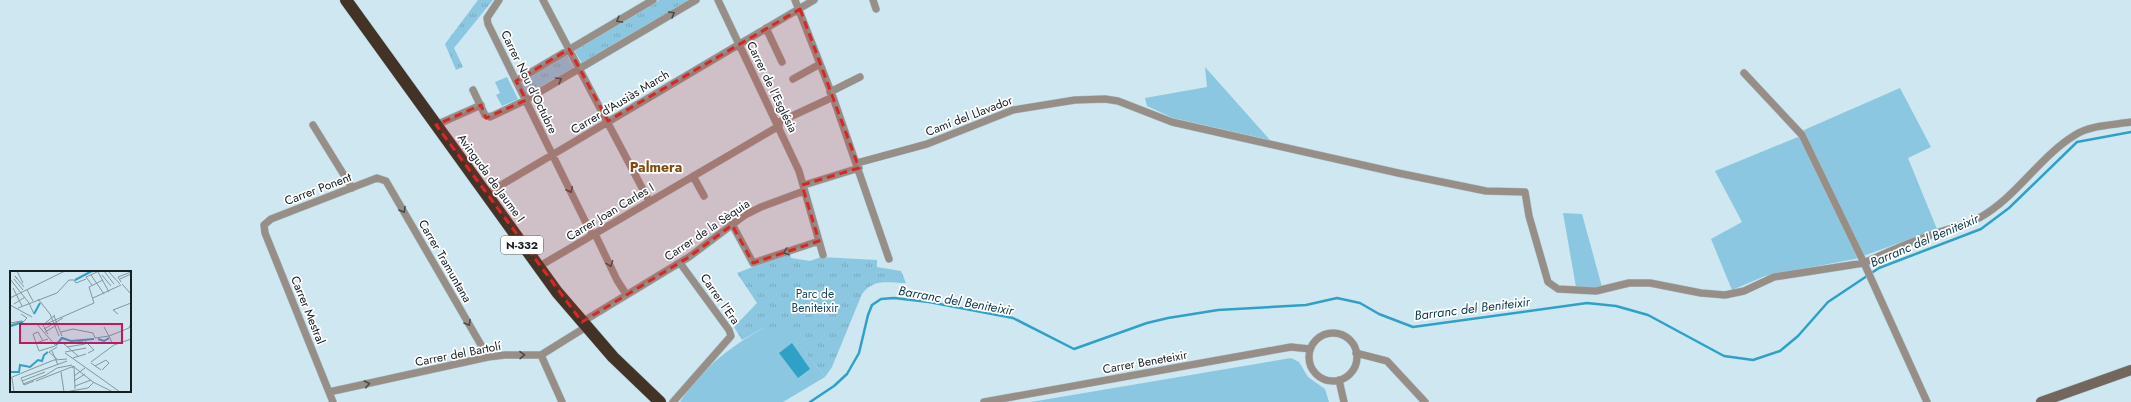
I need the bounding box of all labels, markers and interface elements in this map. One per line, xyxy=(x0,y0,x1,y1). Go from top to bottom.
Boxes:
one-way arrow xyxy=(668,12,675,19)
one-way arrow xyxy=(616,15,623,22)
street label: Carrer Nou d'Octubre xyxy=(496,27,562,137)
street label: Carrer de l'Església xyxy=(742,38,802,136)
street label: Carrer d'Ausiàs March xyxy=(567,65,673,139)
one-way arrow xyxy=(555,78,562,85)
street label: Camí del Llavador xyxy=(923,91,1016,141)
street label: Avinguda de Jaume I xyxy=(453,130,529,226)
district label: Palmera xyxy=(630,157,682,177)
street label: Carrer Ponent xyxy=(282,168,354,210)
street label: Carrer Joan Carles I xyxy=(563,179,657,245)
one-way arrow xyxy=(565,186,573,194)
street label: Carrer de la Sèquia xyxy=(661,195,753,265)
one-way arrow xyxy=(398,206,406,213)
water label: Barranc del Beniteixir xyxy=(1867,209,1982,272)
street label: Carrer Tramuntana xyxy=(414,216,476,306)
road number: N-332 xyxy=(501,236,543,254)
one-way arrow xyxy=(783,247,790,256)
one-way arrow xyxy=(605,261,613,268)
street label: Carrer l'Era xyxy=(696,270,744,328)
inset map xyxy=(10,271,131,392)
street label: Carrer Mestral xyxy=(286,273,330,347)
water label: Barranc del Beniteixir xyxy=(897,281,1015,320)
park label: Parc de Beniteixir xyxy=(792,285,839,317)
water label: Barranc del Beniteixir xyxy=(1413,292,1532,325)
one-way arrow xyxy=(463,319,471,326)
street label: Carrer del Bartolí xyxy=(413,337,503,371)
street label: Carrer Beneteixir xyxy=(1101,346,1190,378)
one-way arrow xyxy=(519,351,525,359)
one-way arrow xyxy=(364,380,370,388)

